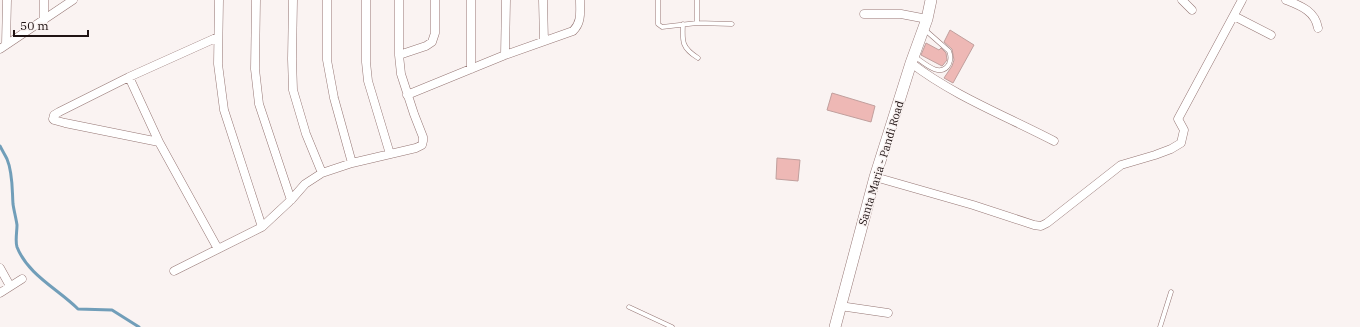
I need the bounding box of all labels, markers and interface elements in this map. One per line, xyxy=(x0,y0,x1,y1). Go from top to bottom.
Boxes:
scale bar xyxy=(14,12,88,38)
text: 50 m xyxy=(20,18,49,33)
street label: Santa Maria - Pandi Road xyxy=(855,98,907,227)

